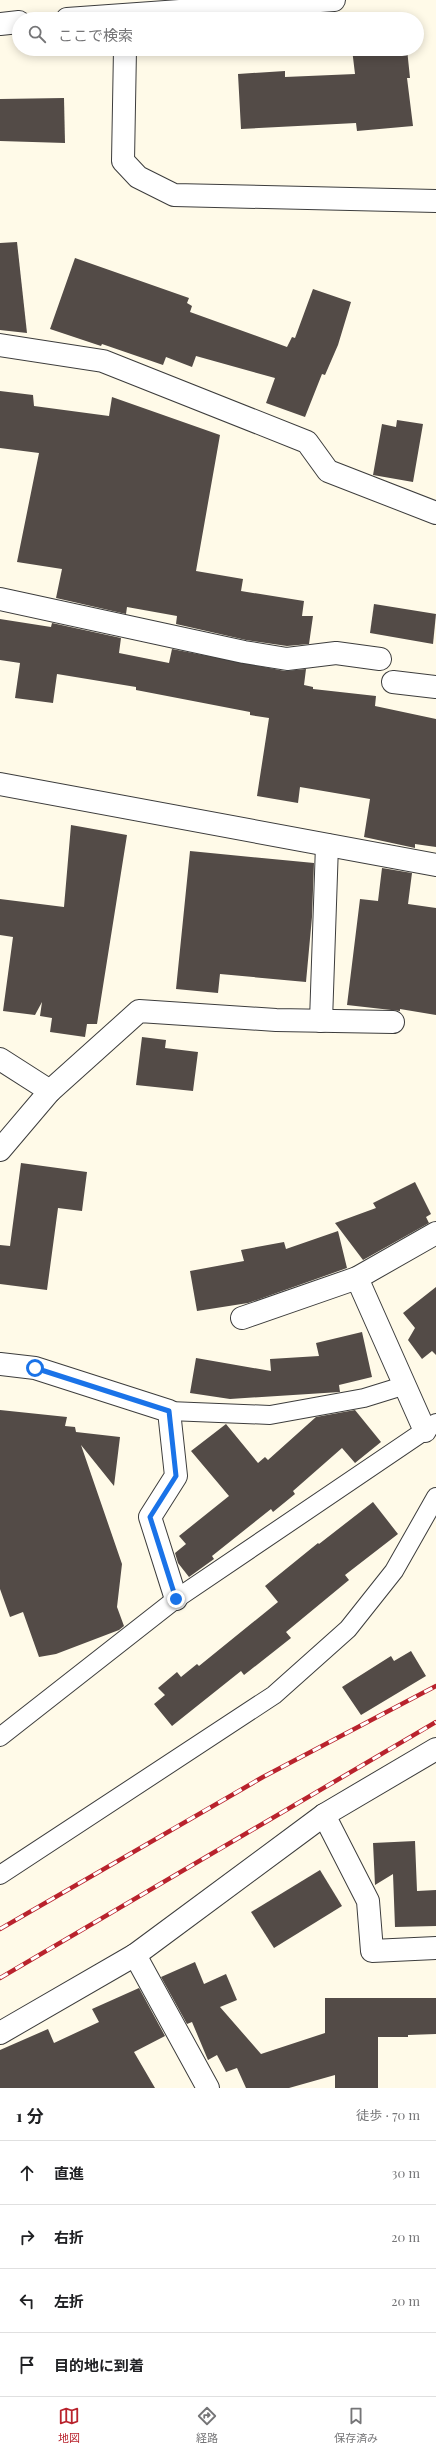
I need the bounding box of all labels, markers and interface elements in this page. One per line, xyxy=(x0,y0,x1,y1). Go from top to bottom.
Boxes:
search box xyxy=(12,12,424,56)
icon: search xyxy=(26,23,48,45)
text: ここで検索 xyxy=(58,25,133,45)
route start xyxy=(26,1359,44,1377)
route end xyxy=(167,1590,185,1608)
text: 1 分 xyxy=(16,2104,43,2126)
text: 徒歩 · 70 m xyxy=(356,2106,420,2123)
icon: ahead xyxy=(16,2162,38,2184)
text: 直進 xyxy=(54,2163,84,2183)
text: 30 m xyxy=(392,2164,420,2181)
icon: right xyxy=(16,2226,38,2248)
text: 右折 xyxy=(54,2227,84,2247)
text: 20 m xyxy=(391,2228,420,2245)
icon: left xyxy=(16,2290,38,2312)
text: 左折 xyxy=(54,2291,84,2311)
text: 20 m xyxy=(391,2292,420,2309)
icon: arrive xyxy=(16,2354,38,2376)
text: 目的地に到着 xyxy=(54,2355,144,2375)
tab: 地図 xyxy=(58,2405,80,2445)
tab: 経路 xyxy=(196,2405,218,2445)
tab: 保存済み xyxy=(334,2405,378,2445)

